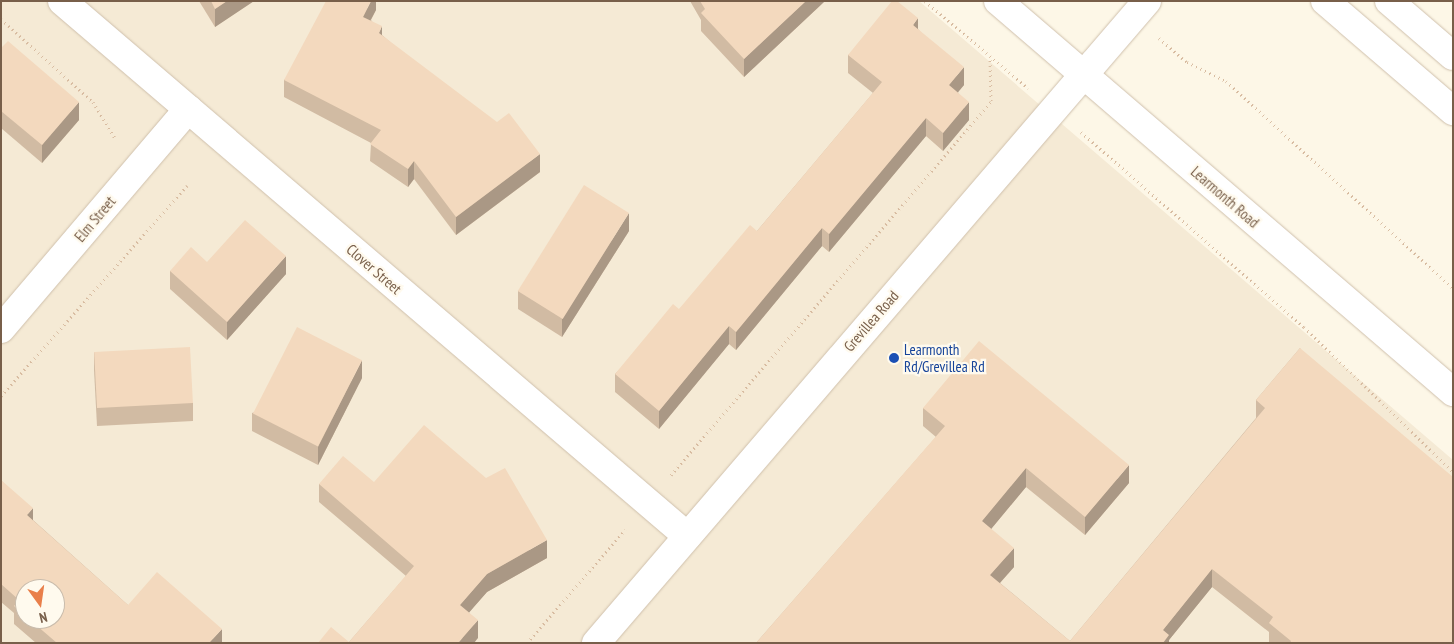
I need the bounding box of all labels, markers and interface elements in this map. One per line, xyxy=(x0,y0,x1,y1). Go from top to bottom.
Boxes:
street label: Learmonth Road xyxy=(1187,163,1263,231)
street label: Elm Street xyxy=(71,193,119,245)
street label: Clover Street xyxy=(343,240,405,298)
street label: Grevillea Road xyxy=(840,287,902,355)
place label: Learmonth Rd/Grevillea Rd xyxy=(904,340,985,375)
marker: Learmonth Rd/Grevillea Rd xyxy=(888,352,900,364)
north arrow xyxy=(15,579,65,629)
text: N xyxy=(38,608,49,627)

